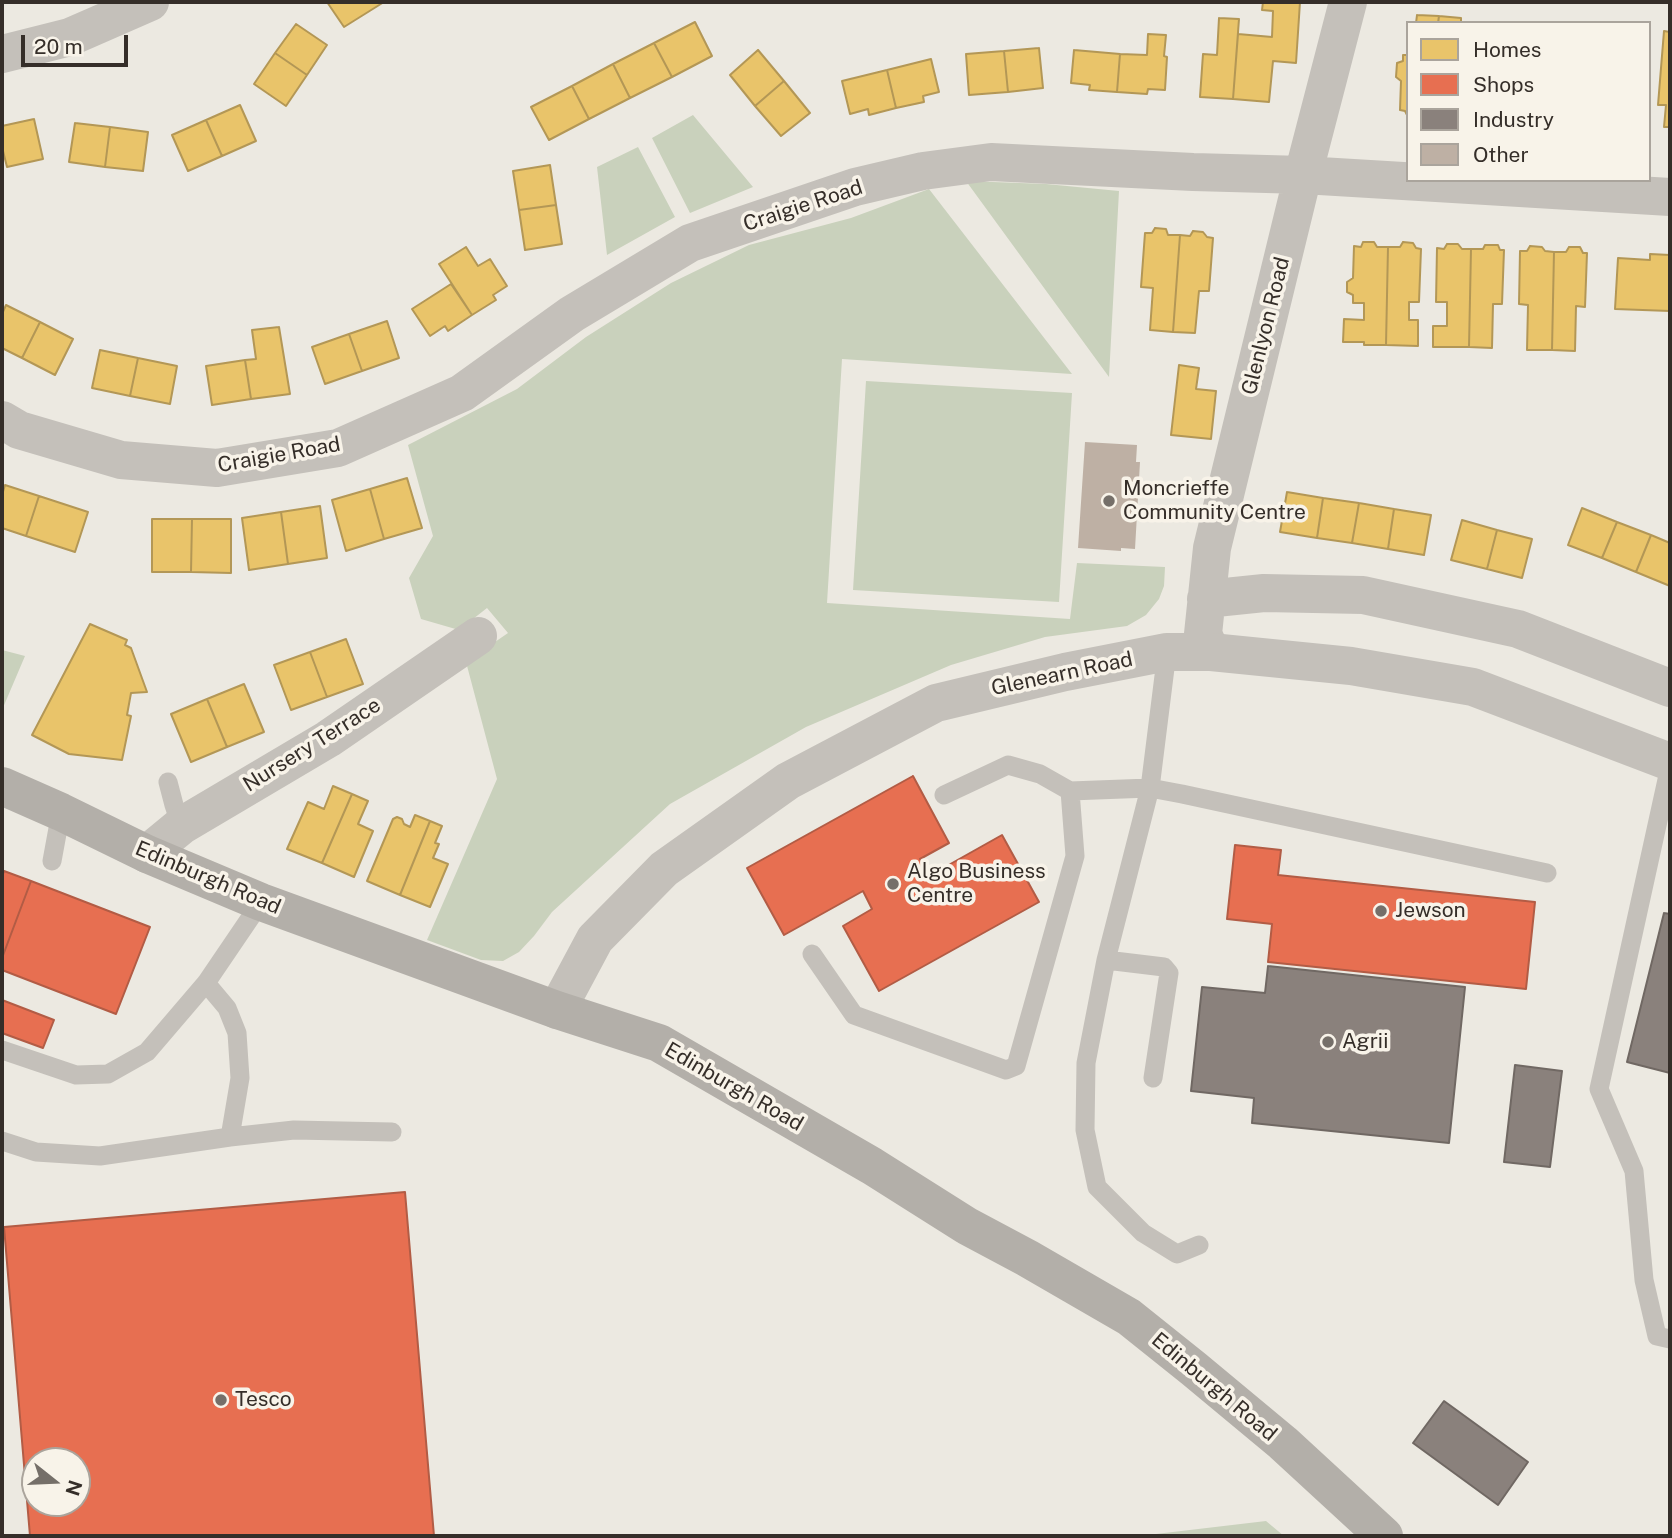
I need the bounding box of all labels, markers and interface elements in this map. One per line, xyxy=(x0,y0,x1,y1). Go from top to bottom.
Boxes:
scale bar xyxy=(24,21,131,65)
legend xyxy=(1406,21,1651,182)
text: 20 m xyxy=(34,34,83,59)
text: Homes xyxy=(1473,37,1541,62)
text: Shops xyxy=(1473,72,1534,97)
text: Industry xyxy=(1473,107,1554,132)
text: Other xyxy=(1473,142,1529,167)
street label: Craigie Road xyxy=(740,175,866,237)
street label: Glenlyon Road xyxy=(1237,255,1295,397)
street label: Craigie Road xyxy=(216,432,342,478)
place label: Moncrieffe Community Centre xyxy=(1123,476,1306,526)
marker: Moncrieffe Community Centre xyxy=(1101,493,1117,509)
street label: Glenearn Road xyxy=(989,647,1135,701)
street label: Nursery Terrace xyxy=(239,693,385,797)
street label: Edinburgh Road xyxy=(131,836,285,920)
place label: Algo Business Centre xyxy=(907,859,1046,909)
marker: Algo Business Centre xyxy=(885,876,901,892)
place label: Jewson xyxy=(1395,898,1466,924)
marker: Jewson xyxy=(1373,903,1389,919)
place label: Agrii xyxy=(1342,1029,1388,1055)
marker: Agrii xyxy=(1320,1034,1336,1050)
street label: Edinburgh Road xyxy=(660,1037,808,1137)
street label: Edinburgh Road xyxy=(1146,1327,1282,1447)
place label: Tesco xyxy=(235,1387,292,1413)
marker: Tesco xyxy=(213,1392,229,1408)
north arrow xyxy=(21,1447,91,1517)
text: N xyxy=(61,1477,87,1498)

